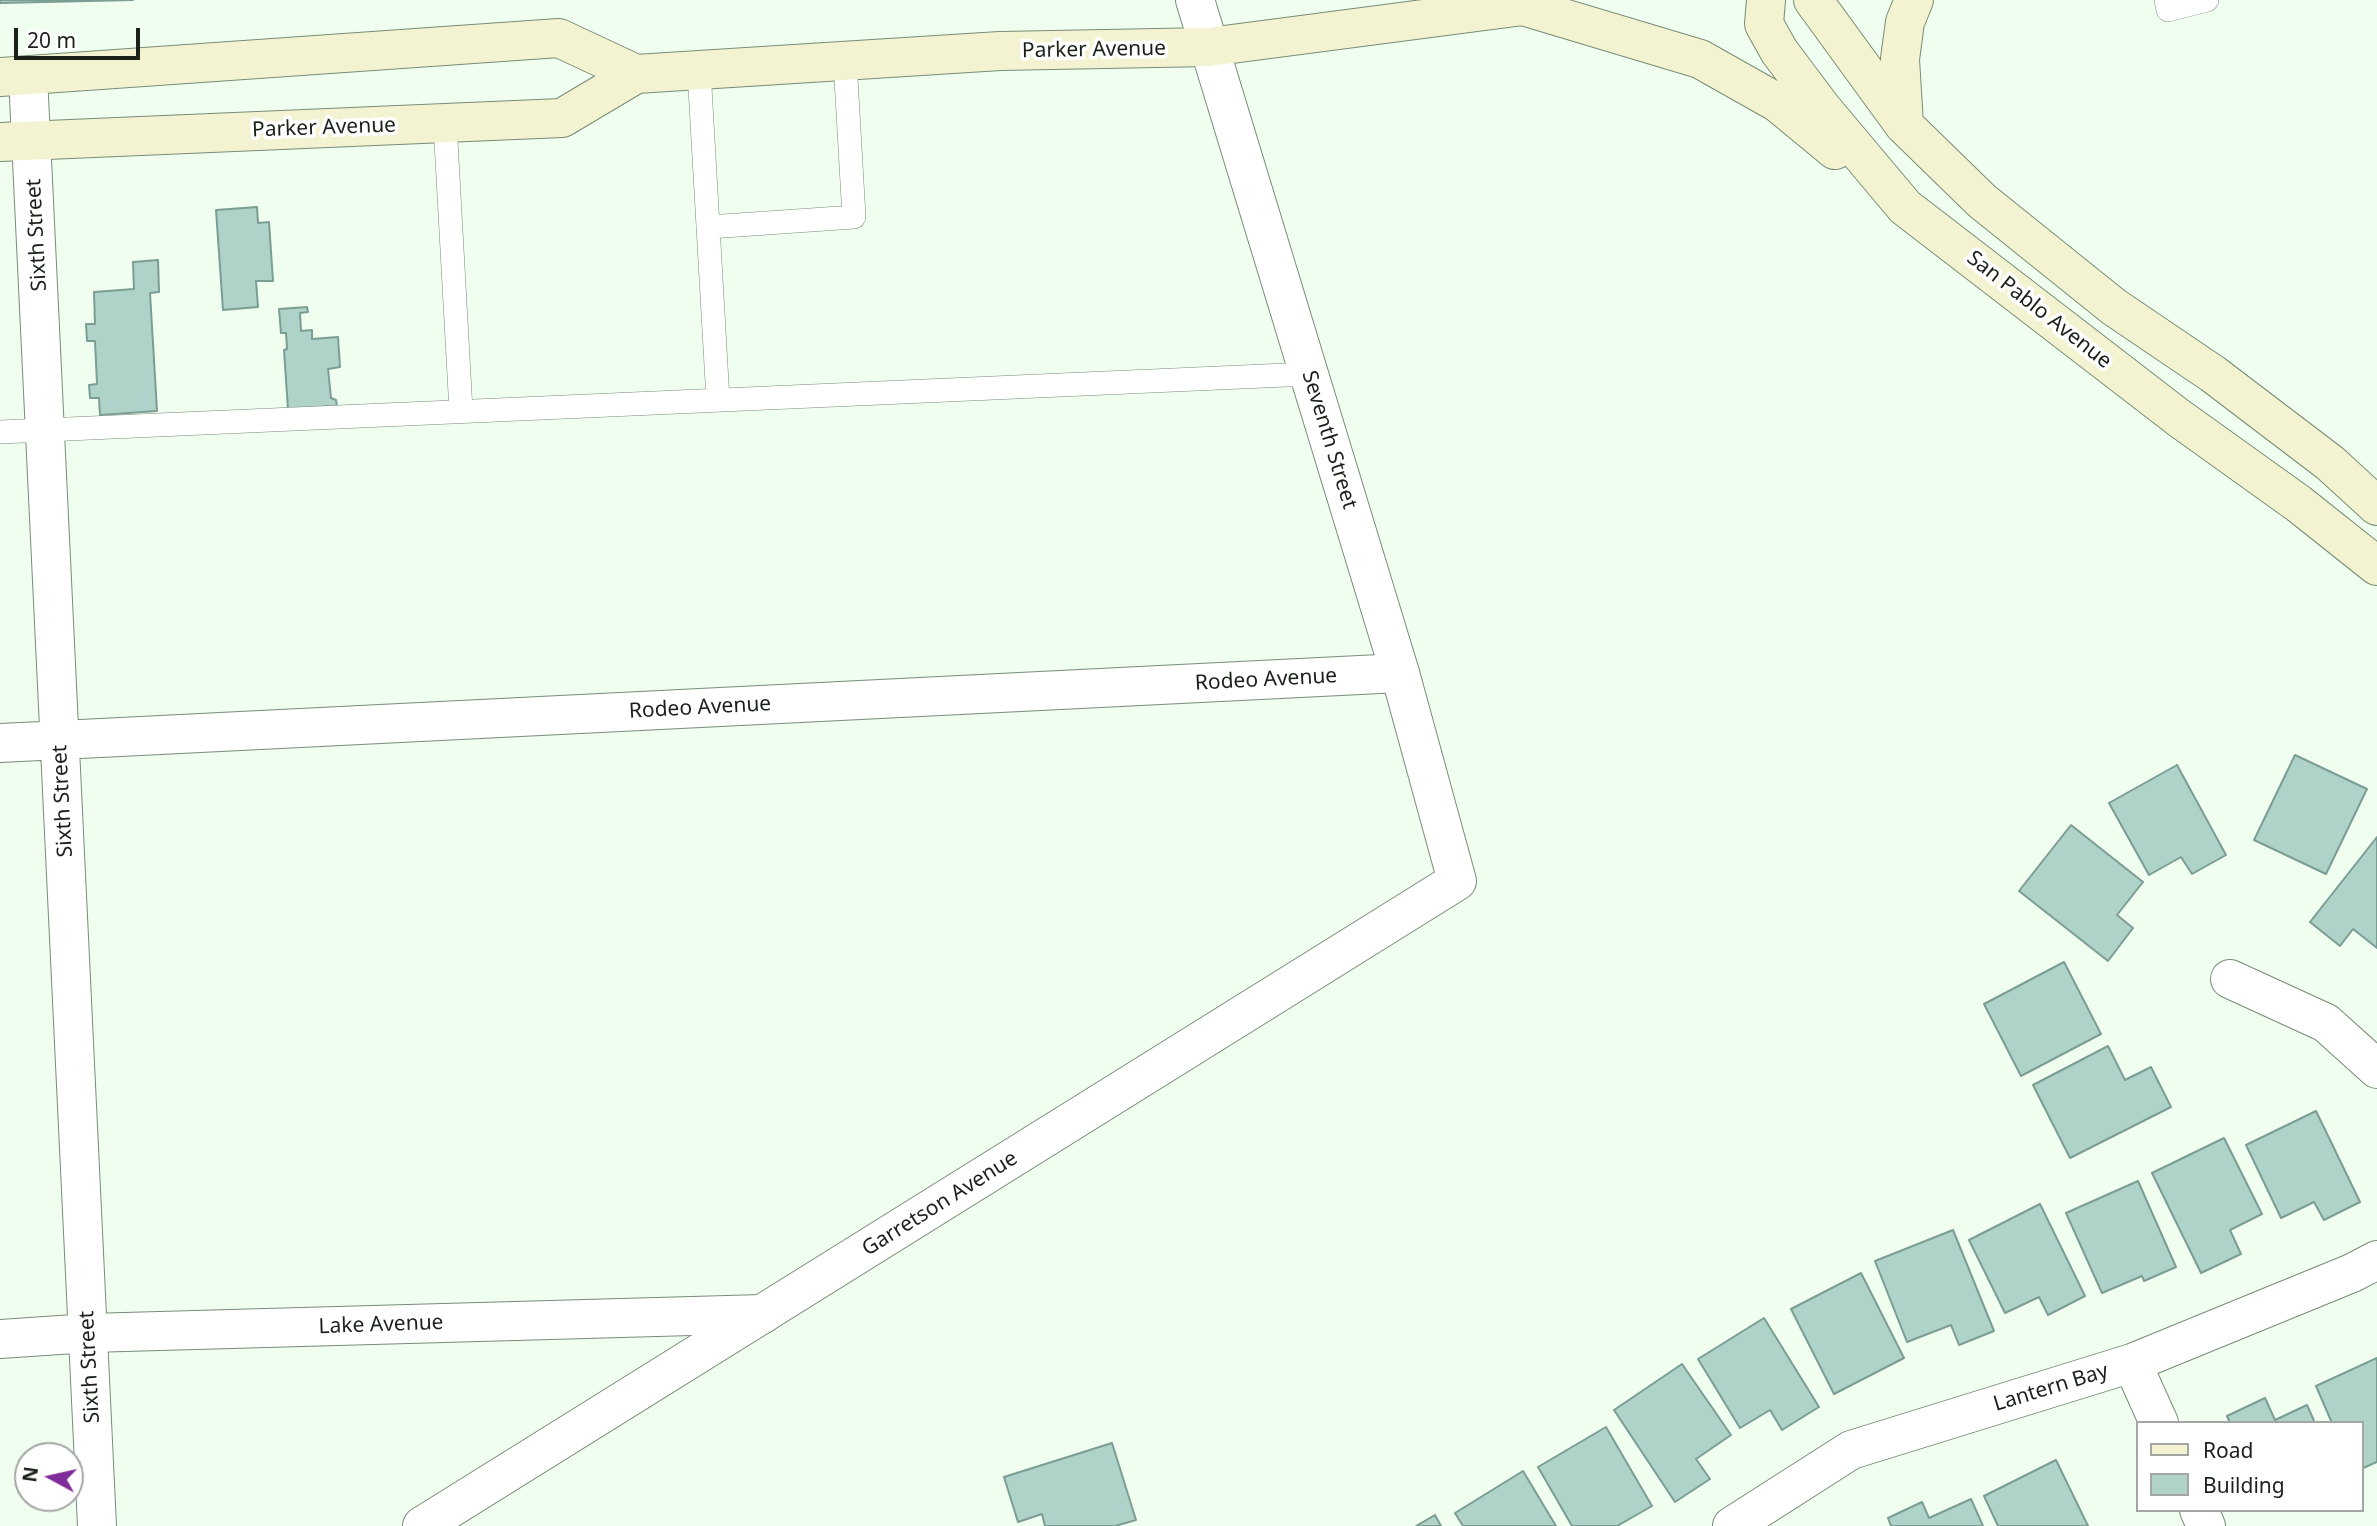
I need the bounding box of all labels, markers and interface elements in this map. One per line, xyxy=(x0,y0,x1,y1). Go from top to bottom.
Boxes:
scale bar xyxy=(18,14,144,58)
text: 20 m xyxy=(27,26,76,54)
street label: Parker Avenue xyxy=(1022,36,1166,64)
street label: Parker Avenue xyxy=(252,113,396,143)
street label: Sixth Street xyxy=(21,178,53,292)
street label: San Pablo Avenue xyxy=(1962,246,2116,374)
street label: Seventh Street xyxy=(1296,368,1362,512)
street label: Rodeo Avenue xyxy=(1194,664,1338,696)
street label: Rodeo Avenue xyxy=(628,692,772,724)
street label: Sixth Street xyxy=(47,744,79,858)
street label: Garretson Avenue xyxy=(858,1146,1022,1262)
street label: Sixth Street xyxy=(74,1310,106,1424)
street label: Lake Avenue xyxy=(318,1310,444,1340)
street label: Lantern Bay xyxy=(1991,1359,2111,1417)
legend xyxy=(2136,1421,2363,1512)
text: Road xyxy=(2203,1436,2253,1464)
north arrow xyxy=(14,1442,84,1512)
text: N xyxy=(16,1465,44,1484)
text: Building xyxy=(2203,1471,2285,1499)

